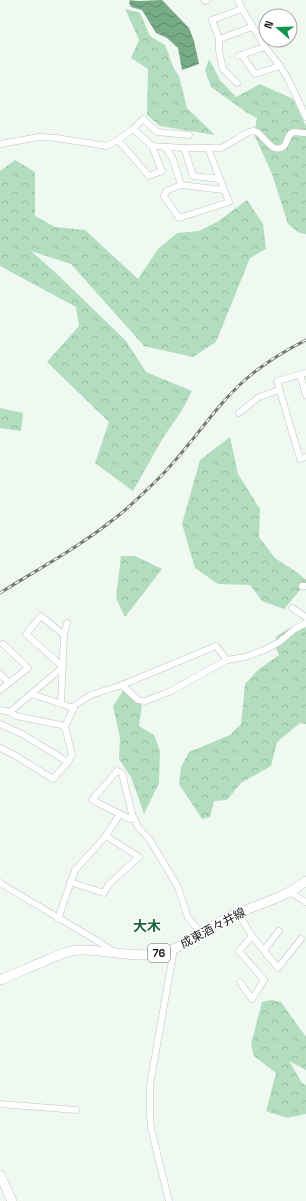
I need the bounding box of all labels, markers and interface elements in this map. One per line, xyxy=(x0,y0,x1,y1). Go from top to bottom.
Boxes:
north arrow xyxy=(258,8,298,48)
text: N xyxy=(261,19,276,30)
street label: 成東酒々井線 xyxy=(177,904,249,952)
district label: 大木 xyxy=(133,917,161,935)
road number: 76 xyxy=(148,944,170,962)

